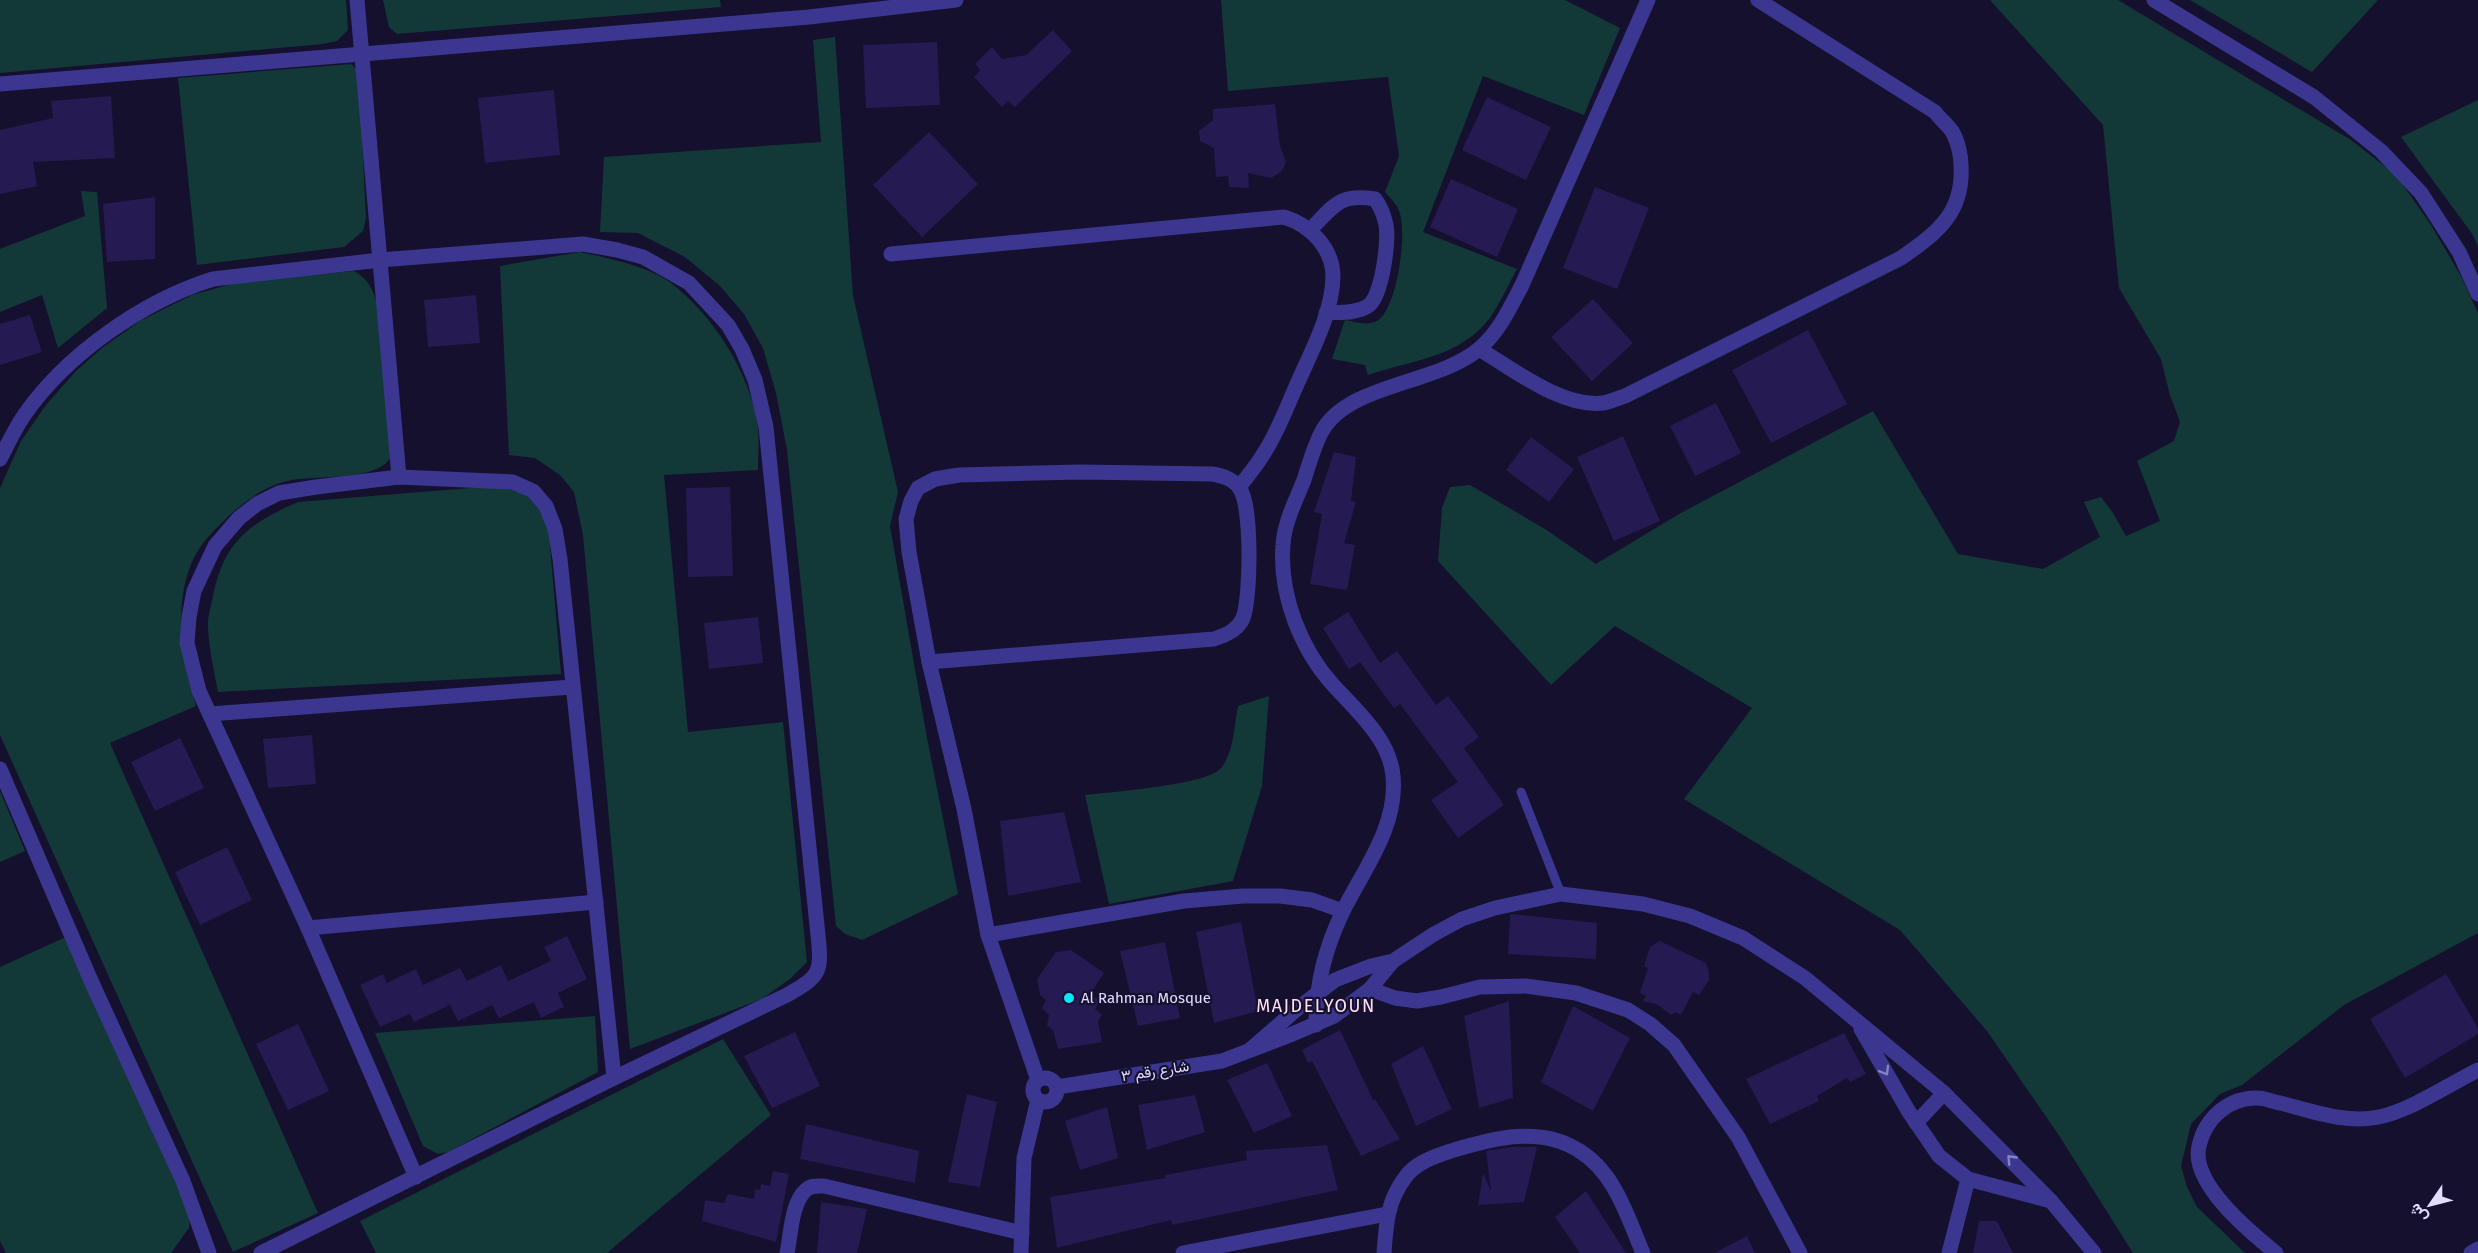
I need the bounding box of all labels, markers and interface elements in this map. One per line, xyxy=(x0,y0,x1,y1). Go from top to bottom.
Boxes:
place label: Al Rahman Mosque xyxy=(1081,989,1211,1007)
marker: Al Rahman Mosque xyxy=(1062,991,1076,1005)
district label: MAJDELYOUN xyxy=(1256,995,1376,1017)
street label: شارع رقم ٣ xyxy=(1120,1057,1191,1087)
one-way arrow xyxy=(1878,1064,1889,1075)
one-way arrow xyxy=(2007,1156,2018,1167)
north arrow xyxy=(2400,1175,2460,1235)
text: ش xyxy=(2405,1200,2431,1227)

